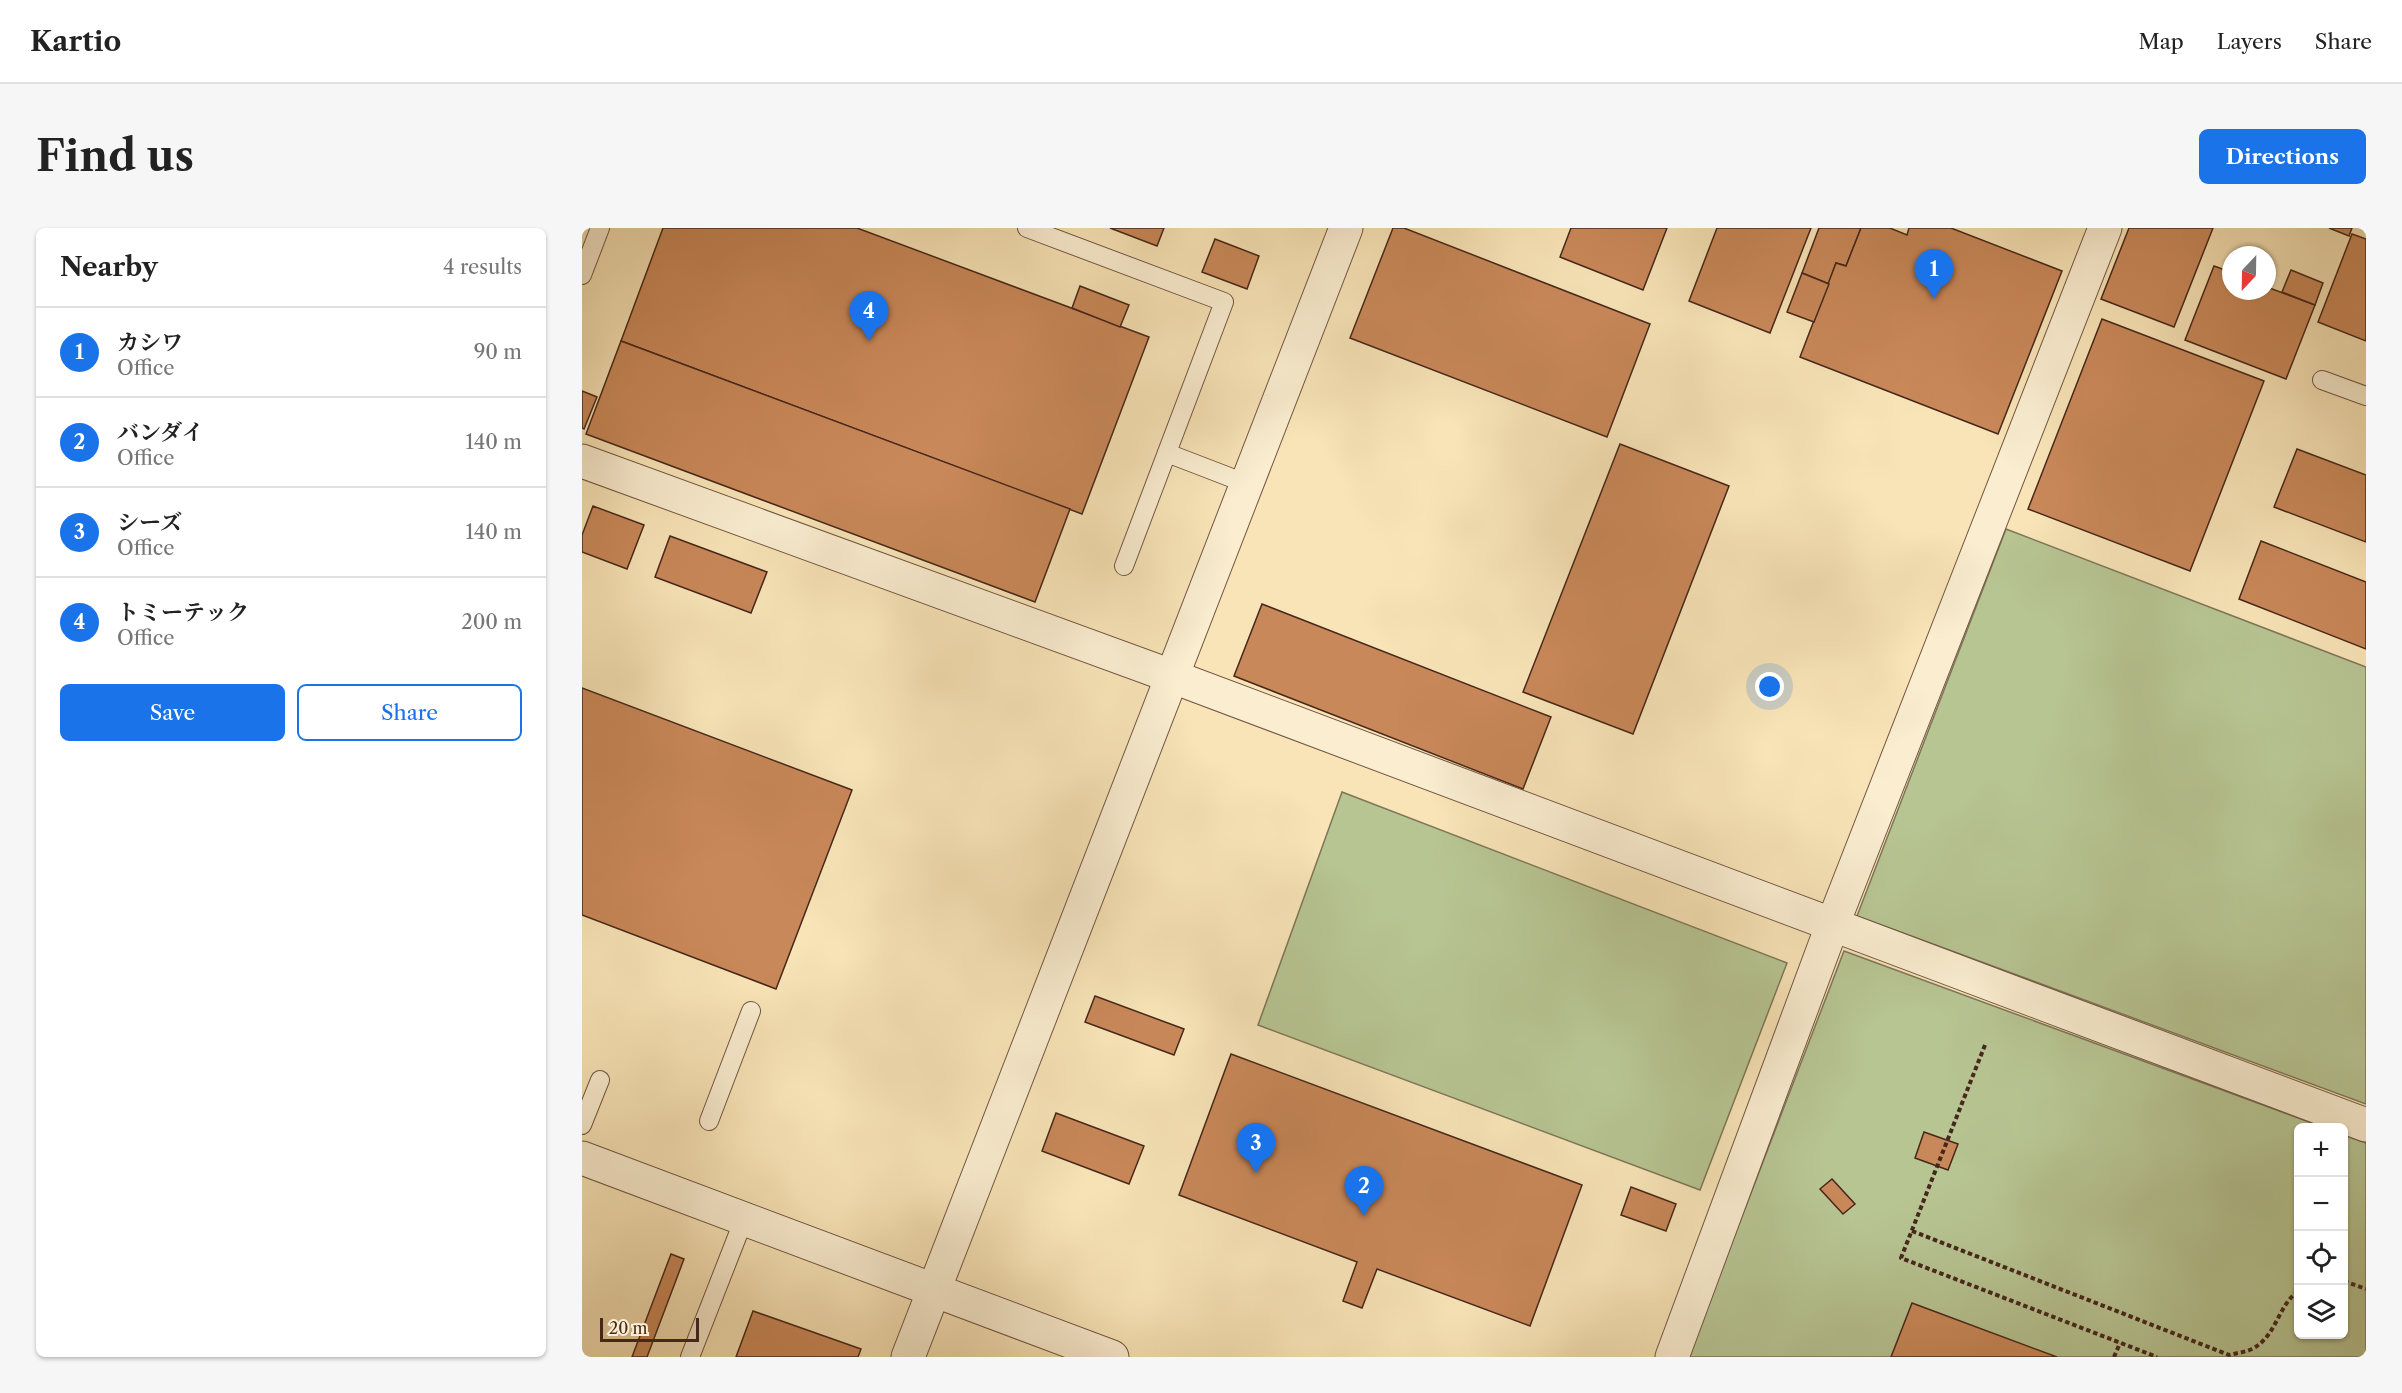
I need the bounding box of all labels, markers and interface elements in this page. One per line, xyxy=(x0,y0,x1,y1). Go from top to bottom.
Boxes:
text: Kartio xyxy=(30,24,121,58)
text: Map xyxy=(2139,29,2184,54)
text: Layers xyxy=(2217,29,2282,54)
text: Share xyxy=(2315,29,2372,54)
button: Directions xyxy=(2199,129,2366,184)
text: Find us xyxy=(36,130,194,182)
north arrow xyxy=(2222,246,2276,300)
pin: 1 xyxy=(1914,250,1954,299)
text: Nearby xyxy=(60,251,158,283)
text: 4 results xyxy=(443,255,522,279)
pin: 4 xyxy=(850,291,888,341)
text: カシワ xyxy=(117,329,183,356)
text: 1 xyxy=(75,340,84,364)
text: 90 m xyxy=(474,340,522,364)
text: Office xyxy=(117,356,175,380)
text: バンダイ xyxy=(117,419,204,446)
text: 2 xyxy=(74,430,85,454)
text: 140 m xyxy=(465,430,522,454)
text: Office xyxy=(117,446,175,470)
text: シーズ xyxy=(117,509,182,536)
text: 3 xyxy=(74,520,85,544)
text: 140 m xyxy=(465,520,522,544)
text: Office xyxy=(117,536,175,560)
text: トミーテック xyxy=(117,599,249,626)
text: 4 xyxy=(74,610,85,634)
text: 200 m xyxy=(461,610,522,634)
text: Office xyxy=(117,626,175,650)
your location xyxy=(1755,672,1784,701)
button: Save xyxy=(60,684,285,741)
button: Share xyxy=(297,684,522,741)
map controls xyxy=(2294,1123,2348,1339)
button: + xyxy=(2294,1123,2348,1177)
pin: 3 xyxy=(1236,1124,1276,1173)
pin: 2 xyxy=(1344,1166,1384,1216)
button: − xyxy=(2294,1177,2348,1231)
button: locate xyxy=(2294,1231,2348,1285)
button: layers xyxy=(2294,1285,2348,1339)
scale bar xyxy=(600,1315,699,1342)
text: 20 m xyxy=(609,1318,648,1338)

